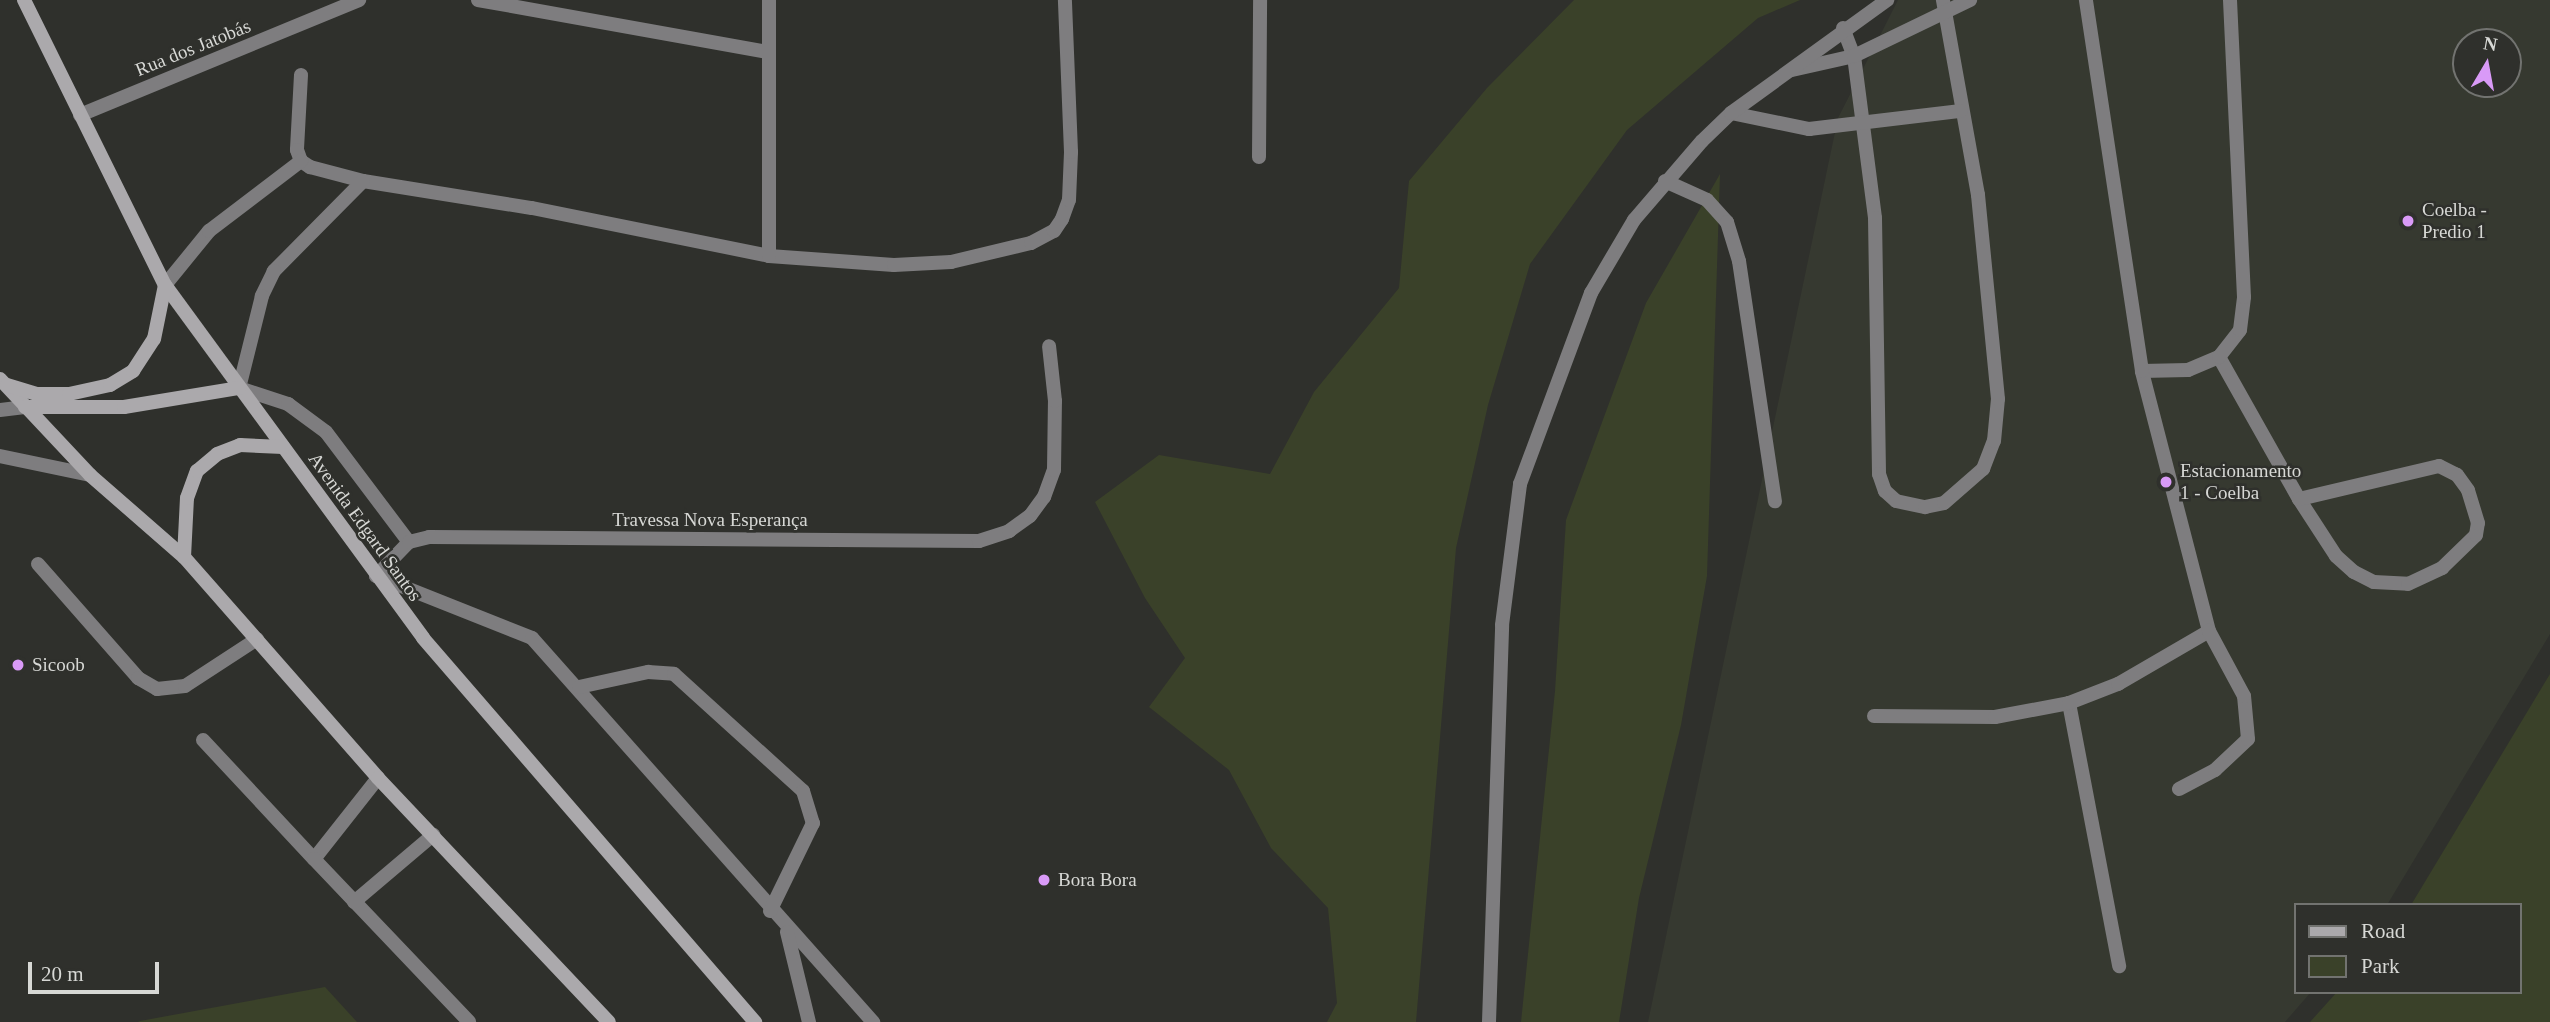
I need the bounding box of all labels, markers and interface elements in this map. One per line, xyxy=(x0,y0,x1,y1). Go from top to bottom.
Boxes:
street label: Rua dos Jatobás xyxy=(132,14,254,82)
north arrow xyxy=(2452,28,2522,98)
text: N xyxy=(2482,32,2499,55)
place label: Coelba - Predio 1 xyxy=(2422,199,2487,243)
marker: Coelba - Predio 1 xyxy=(2400,213,2416,229)
street label: Avenida Edgard Santos xyxy=(303,448,427,606)
place label: Estacionamento 1 - Coelba xyxy=(2180,460,2301,504)
marker: Estacionamento 1 - Coelba xyxy=(2158,474,2174,490)
street label: Travessa Nova Esperança xyxy=(612,509,808,531)
place label: Sicoob xyxy=(32,654,85,676)
marker: Sicoob xyxy=(10,657,26,673)
place label: Bora Bora xyxy=(1058,869,1137,891)
marker: Bora Bora xyxy=(1036,872,1052,888)
legend xyxy=(2294,903,2522,994)
text: Road xyxy=(2361,919,2405,943)
scale bar xyxy=(32,948,163,992)
text: Park xyxy=(2361,954,2400,978)
text: 20 m xyxy=(41,962,84,986)

